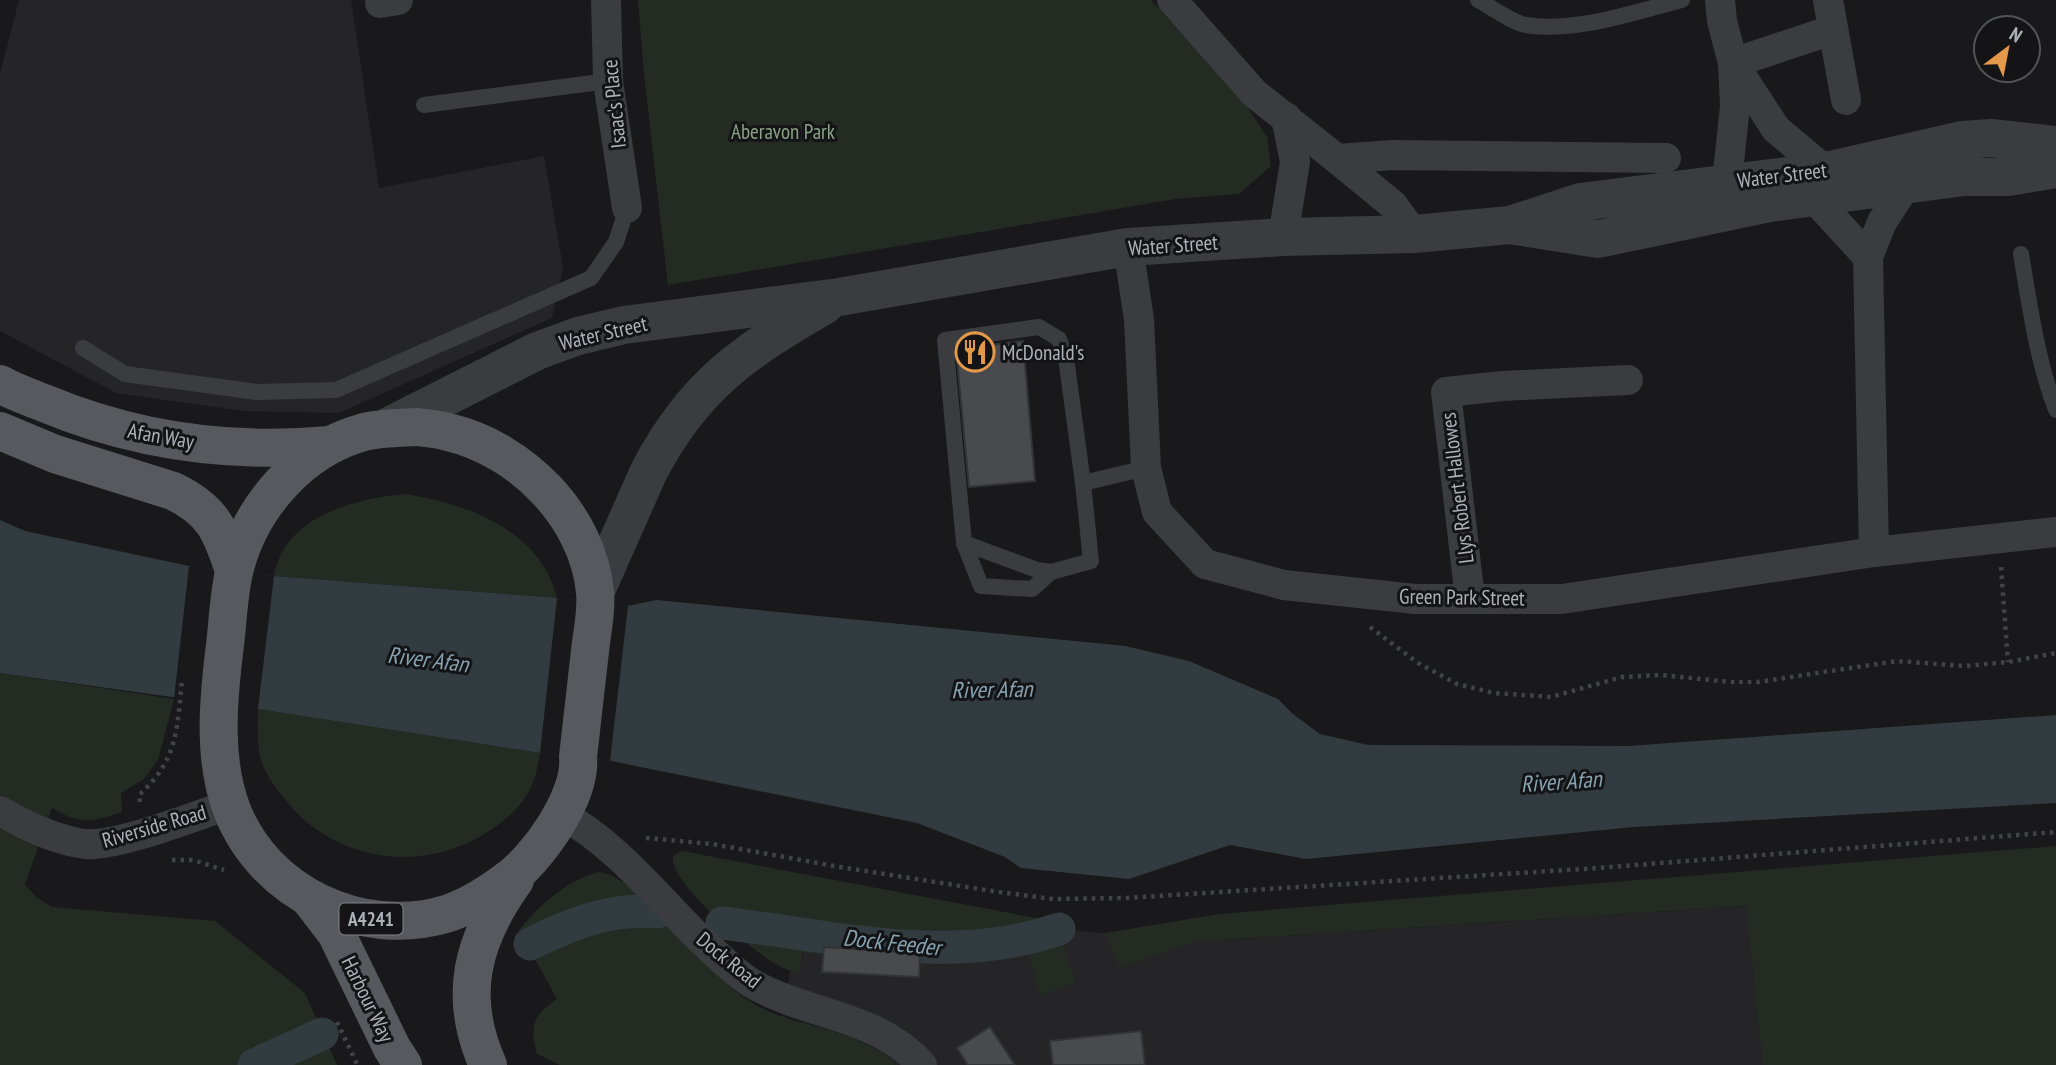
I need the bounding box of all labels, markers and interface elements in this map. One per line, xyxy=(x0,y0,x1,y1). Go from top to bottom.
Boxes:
north arrow xyxy=(1972,14,2042,84)
text: N xyxy=(2005,22,2027,47)
street label: Isaac's Place xyxy=(596,58,632,150)
park label: Aberavon Park xyxy=(731,118,835,145)
street label: Water Street xyxy=(1736,156,1828,194)
street label: Water Street xyxy=(1127,228,1219,262)
street label: Water Street xyxy=(556,310,650,356)
restaurant icon: McDonald's xyxy=(954,331,996,373)
place label: McDonald's xyxy=(1002,339,1084,366)
street label: Llys Robert Hallowes xyxy=(1434,411,1480,565)
street label: Afan Way xyxy=(126,417,196,455)
street label: Green Park Street xyxy=(1399,582,1525,612)
water label: River Afan xyxy=(386,640,472,679)
water label: River Afan xyxy=(951,674,1035,704)
water label: River Afan xyxy=(1520,764,1604,798)
street label: Riverside Road xyxy=(99,798,209,854)
road number: A4241 xyxy=(340,903,402,934)
water label: Dock Feeder xyxy=(842,922,946,962)
street label: Dock Road xyxy=(691,926,767,994)
street label: Harbour Way xyxy=(336,952,400,1046)

